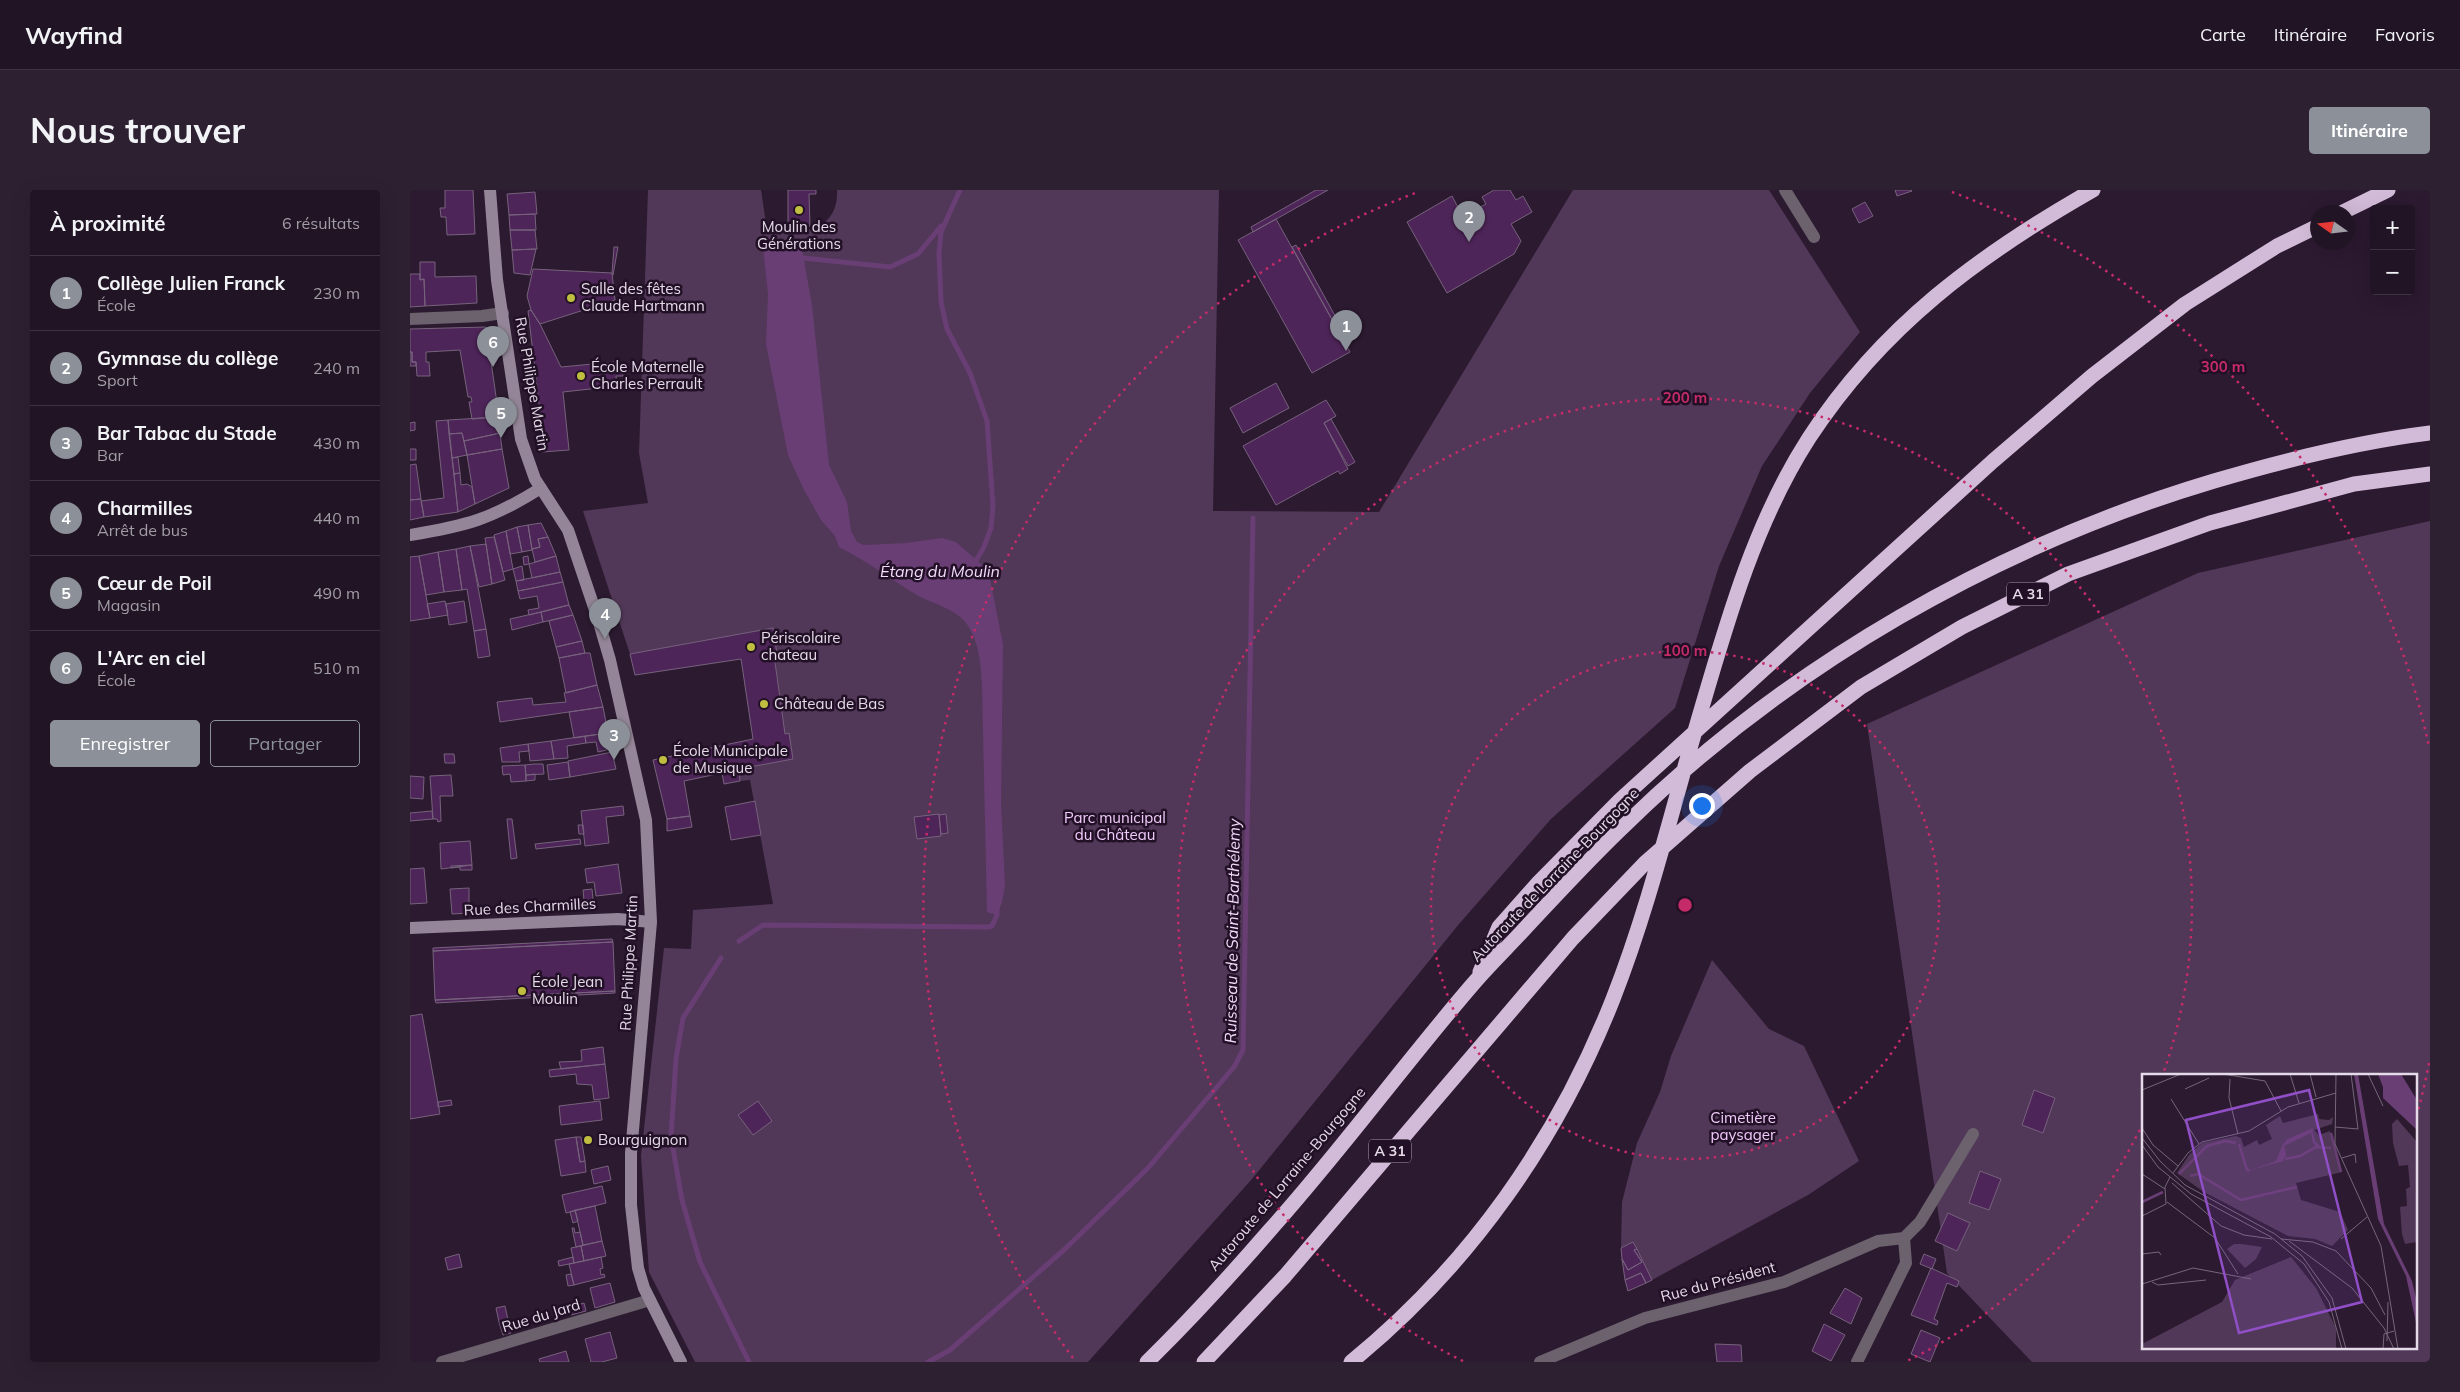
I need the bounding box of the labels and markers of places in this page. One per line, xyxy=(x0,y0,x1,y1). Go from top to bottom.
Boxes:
pin: 2 xyxy=(1453,201,1485,242)
marker: Moulin des Générations xyxy=(793,204,805,216)
place label: Moulin des Générations xyxy=(757,217,841,253)
place label: Salle des fêtes Claude Hartmann xyxy=(581,279,705,315)
marker: Salle des fêtes Claude Hartmann xyxy=(565,292,577,304)
pin: 1 xyxy=(1330,310,1362,351)
pin: 6 xyxy=(477,326,509,367)
place label: École Maternelle Charles Perrault xyxy=(591,357,704,393)
marker: École Maternelle Charles Perrault xyxy=(575,370,587,382)
pin: 5 xyxy=(485,397,517,438)
pin: 4 xyxy=(589,598,621,639)
place label: Périscolaire chateau xyxy=(761,628,841,664)
marker: Périscolaire chateau xyxy=(745,641,757,653)
place label: Château de Bas xyxy=(774,694,885,713)
marker: Château de Bas xyxy=(758,698,770,710)
pin: 3 xyxy=(598,719,630,760)
place label: École Municipale de Musique xyxy=(673,741,788,777)
marker: École Municipale de Musique xyxy=(657,754,669,766)
centre of rings xyxy=(1676,896,1694,914)
place label: École Jean Moulin xyxy=(532,972,603,1008)
marker: École Jean Moulin xyxy=(516,985,528,997)
place label: Bourguignon xyxy=(598,1130,687,1149)
marker: Bourguignon xyxy=(582,1134,594,1146)

